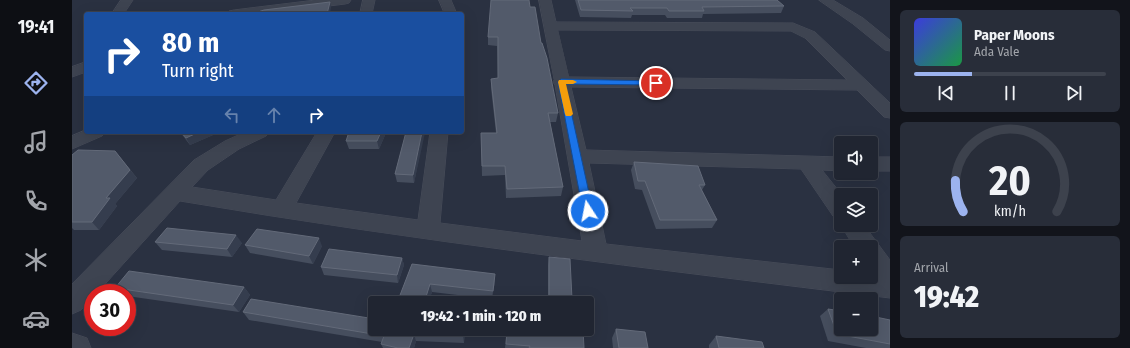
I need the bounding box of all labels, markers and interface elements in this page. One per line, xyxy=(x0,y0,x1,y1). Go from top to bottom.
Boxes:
text: 19:41 xyxy=(18,16,54,38)
text: 80 m xyxy=(162,26,219,59)
text: Paper Moons xyxy=(974,26,1055,44)
icon: right xyxy=(96,28,148,80)
text: Ada Vale xyxy=(974,44,1019,59)
text: Turn right xyxy=(162,60,234,82)
pin xyxy=(639,66,673,100)
icon: directions xyxy=(22,69,50,97)
icon: arrive xyxy=(645,72,667,94)
icon: previous xyxy=(935,82,957,104)
icon: pause xyxy=(999,82,1021,104)
icon: next xyxy=(1063,82,1085,104)
icon: left xyxy=(221,104,243,126)
icon: ahead xyxy=(263,104,285,126)
icon: right xyxy=(305,104,327,126)
icon: music xyxy=(22,128,50,156)
map controls xyxy=(834,136,878,336)
button: sound xyxy=(834,136,878,180)
text: 20 xyxy=(988,156,1031,206)
icon: phone xyxy=(22,187,50,215)
button: layers xyxy=(834,188,878,232)
position arrow xyxy=(567,190,609,232)
text: km/h xyxy=(994,203,1026,220)
button: + xyxy=(834,240,878,284)
icon: climate xyxy=(22,246,50,274)
text: Arrival xyxy=(914,260,948,275)
text: 19:42 xyxy=(914,279,979,315)
speed limit sign: 30 xyxy=(84,284,136,336)
button: − xyxy=(834,292,878,336)
icon: car xyxy=(22,305,50,333)
text: 19:42 · 1 min · 120 m xyxy=(421,307,541,325)

